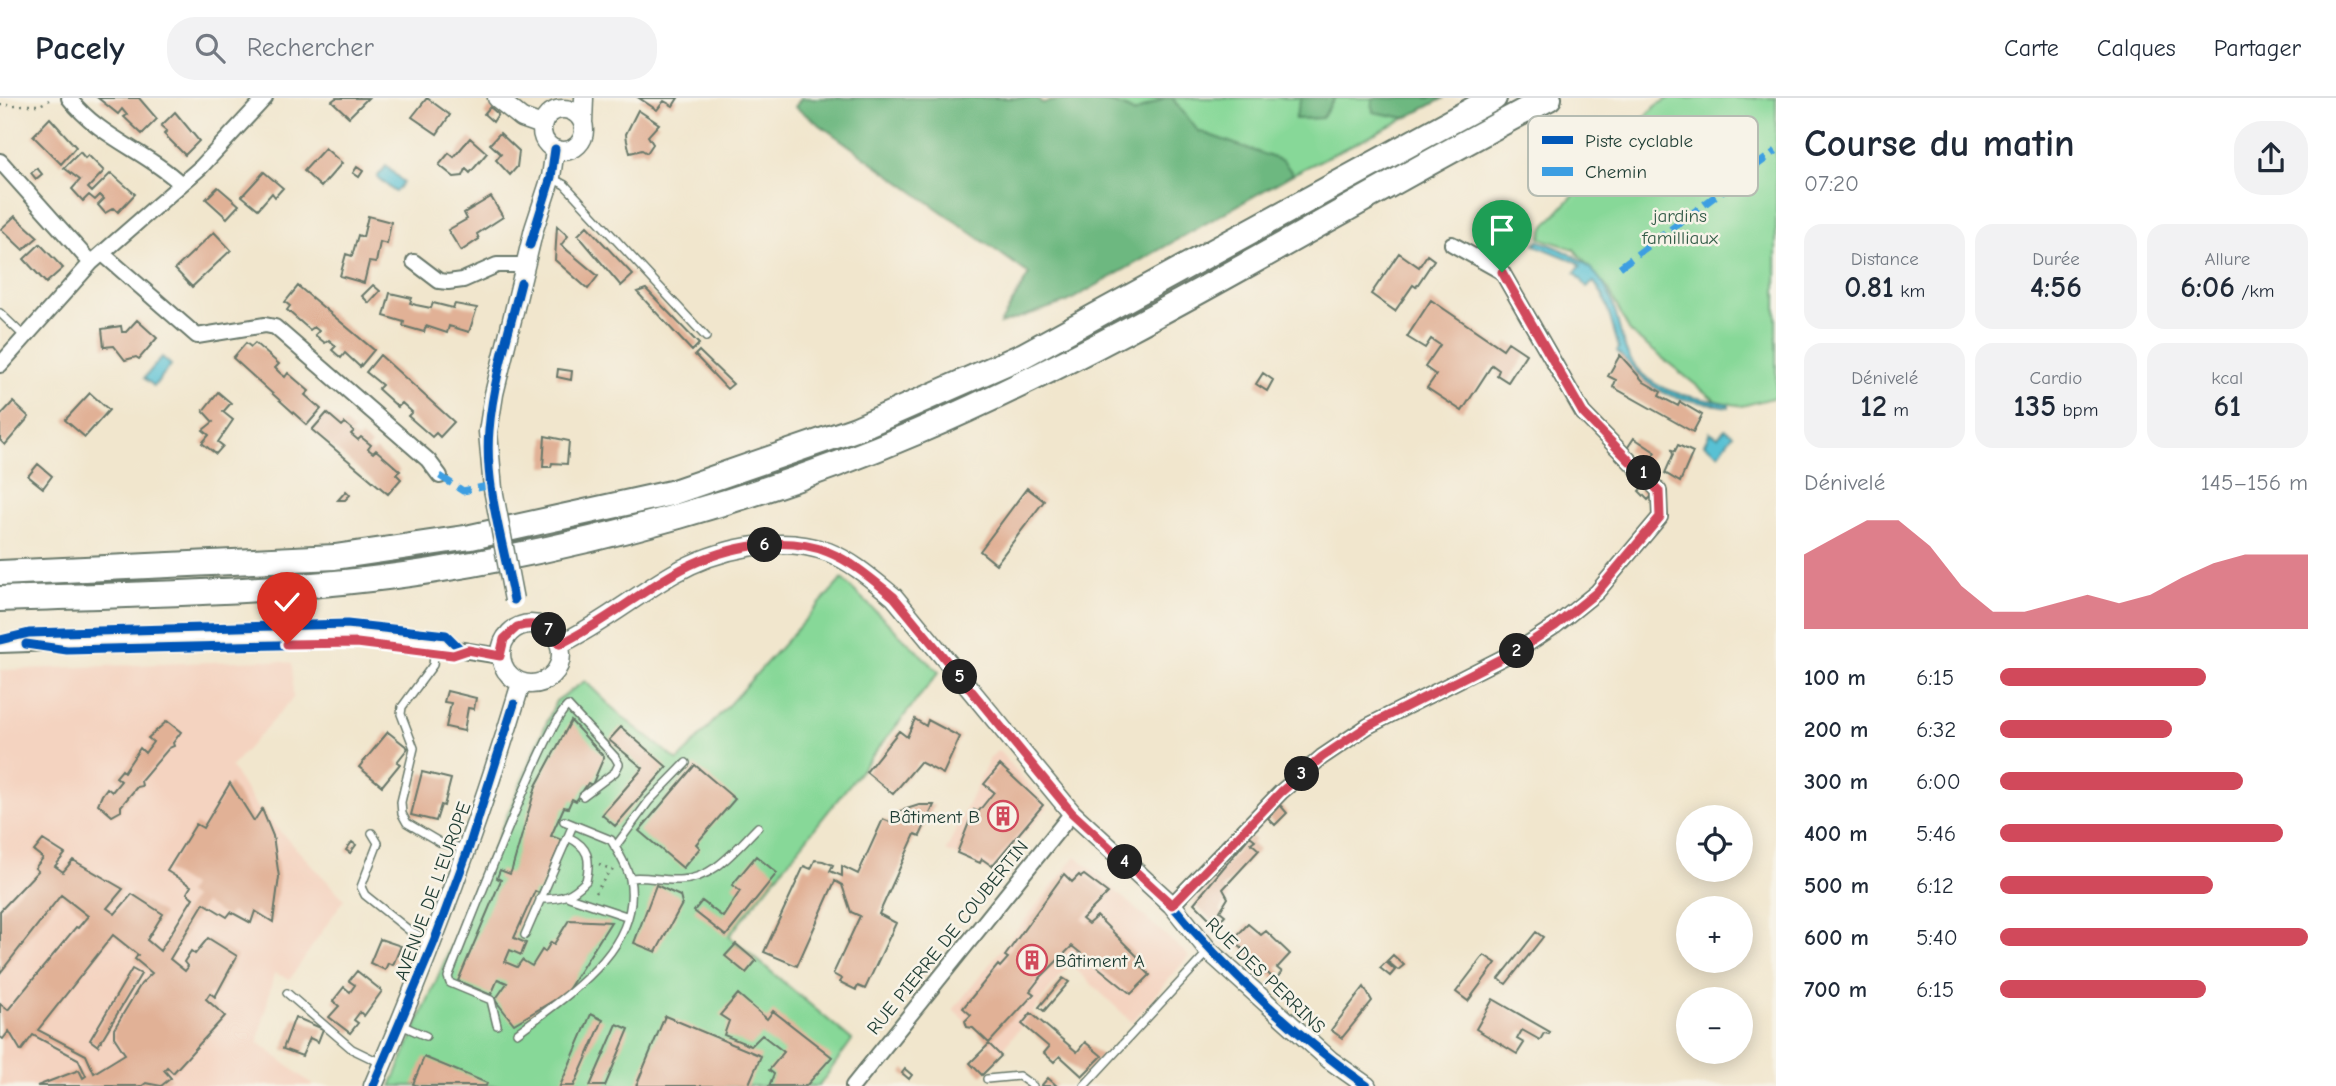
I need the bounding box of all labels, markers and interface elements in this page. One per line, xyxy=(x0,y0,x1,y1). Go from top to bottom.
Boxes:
search box xyxy=(167,17,657,80)
text: Pacely xyxy=(35,29,125,67)
icon: search xyxy=(191,29,229,67)
text: Rechercher xyxy=(247,33,374,63)
text: Carte xyxy=(2004,34,2059,62)
text: Calques xyxy=(2097,34,2176,62)
text: Partager xyxy=(2214,34,2301,62)
legend xyxy=(1528,116,1758,196)
button: share xyxy=(2234,121,2308,195)
text: Course du matin xyxy=(1804,122,2075,166)
text: Piste cyclable xyxy=(1585,130,1693,152)
text: Chemin xyxy=(1585,161,1647,183)
text: 07:20 xyxy=(1804,170,1859,197)
pin xyxy=(1472,200,1532,272)
park label: jardins familliaux xyxy=(1641,205,1719,249)
icon: arrive xyxy=(1483,211,1521,249)
text: Distance xyxy=(1851,248,1919,270)
text: Durée xyxy=(2032,248,2080,270)
text: Allure xyxy=(2204,248,2250,270)
text: 0.81 xyxy=(1844,270,1894,305)
text: 4:56 xyxy=(2030,270,2082,305)
text: 6:06 xyxy=(2180,270,2235,305)
text: km xyxy=(1894,280,1925,302)
text: /km xyxy=(2235,280,2274,302)
text: Dénivelé xyxy=(1851,367,1918,389)
text: Cardio xyxy=(2030,367,2082,389)
text: kcal xyxy=(2211,367,2243,389)
text: 12 xyxy=(1860,389,1887,424)
text: 135 xyxy=(2014,389,2056,424)
text: 61 xyxy=(2214,389,2241,424)
text: m xyxy=(1887,399,1909,421)
text: bpm xyxy=(2056,399,2098,421)
pin: 1 xyxy=(1626,456,1662,490)
text: 1 xyxy=(1640,461,1647,483)
text: Dénivelé xyxy=(1804,469,1885,496)
text: 145–156 m xyxy=(2201,469,2308,496)
pin: 6 xyxy=(748,528,782,562)
text: 6 xyxy=(760,533,769,555)
pin xyxy=(257,572,317,644)
icon: check xyxy=(268,583,306,621)
pin: 7 xyxy=(532,612,566,648)
text: 7 xyxy=(544,618,553,640)
pin: 2 xyxy=(1500,634,1534,668)
text: 2 xyxy=(1512,639,1521,661)
pin: 5 xyxy=(942,660,978,694)
text: 100 m xyxy=(1804,664,1866,691)
text: 6:15 xyxy=(1916,664,1954,691)
text: 5 xyxy=(954,665,965,687)
text: 200 m xyxy=(1804,716,1868,743)
text: 6:32 xyxy=(1916,716,1956,743)
pin: 3 xyxy=(1284,756,1320,792)
text: 3 xyxy=(1297,762,1306,784)
text: 300 m xyxy=(1804,768,1868,795)
text: 6:00 xyxy=(1916,768,1961,795)
street label: AVENUE DE L'EUROPE xyxy=(390,799,476,984)
building icon: Bâtiment B xyxy=(986,799,1020,833)
map controls xyxy=(1676,805,1753,1064)
button: locate xyxy=(1676,805,1753,882)
place label: Bâtiment B xyxy=(889,806,980,828)
text: 400 m xyxy=(1804,820,1868,847)
text: 5:46 xyxy=(1916,820,1956,847)
street label: RUE PIERRE DE COUBERTIN xyxy=(863,836,1033,1039)
pin: 4 xyxy=(1108,844,1142,880)
text: 4 xyxy=(1120,850,1129,872)
text: 500 m xyxy=(1804,872,1869,899)
text: 6:12 xyxy=(1916,872,1954,899)
button: + xyxy=(1676,896,1753,973)
street label: RUE DES PERRINS xyxy=(1201,913,1330,1038)
text: 600 m xyxy=(1804,924,1869,951)
text: 5:40 xyxy=(1916,924,1958,951)
building icon: Bâtiment A xyxy=(1015,943,1049,977)
place label: Bâtiment A xyxy=(1055,950,1145,972)
text: 700 m xyxy=(1804,976,1867,1003)
text: 6:15 xyxy=(1916,976,1954,1003)
button: − xyxy=(1676,987,1753,1064)

